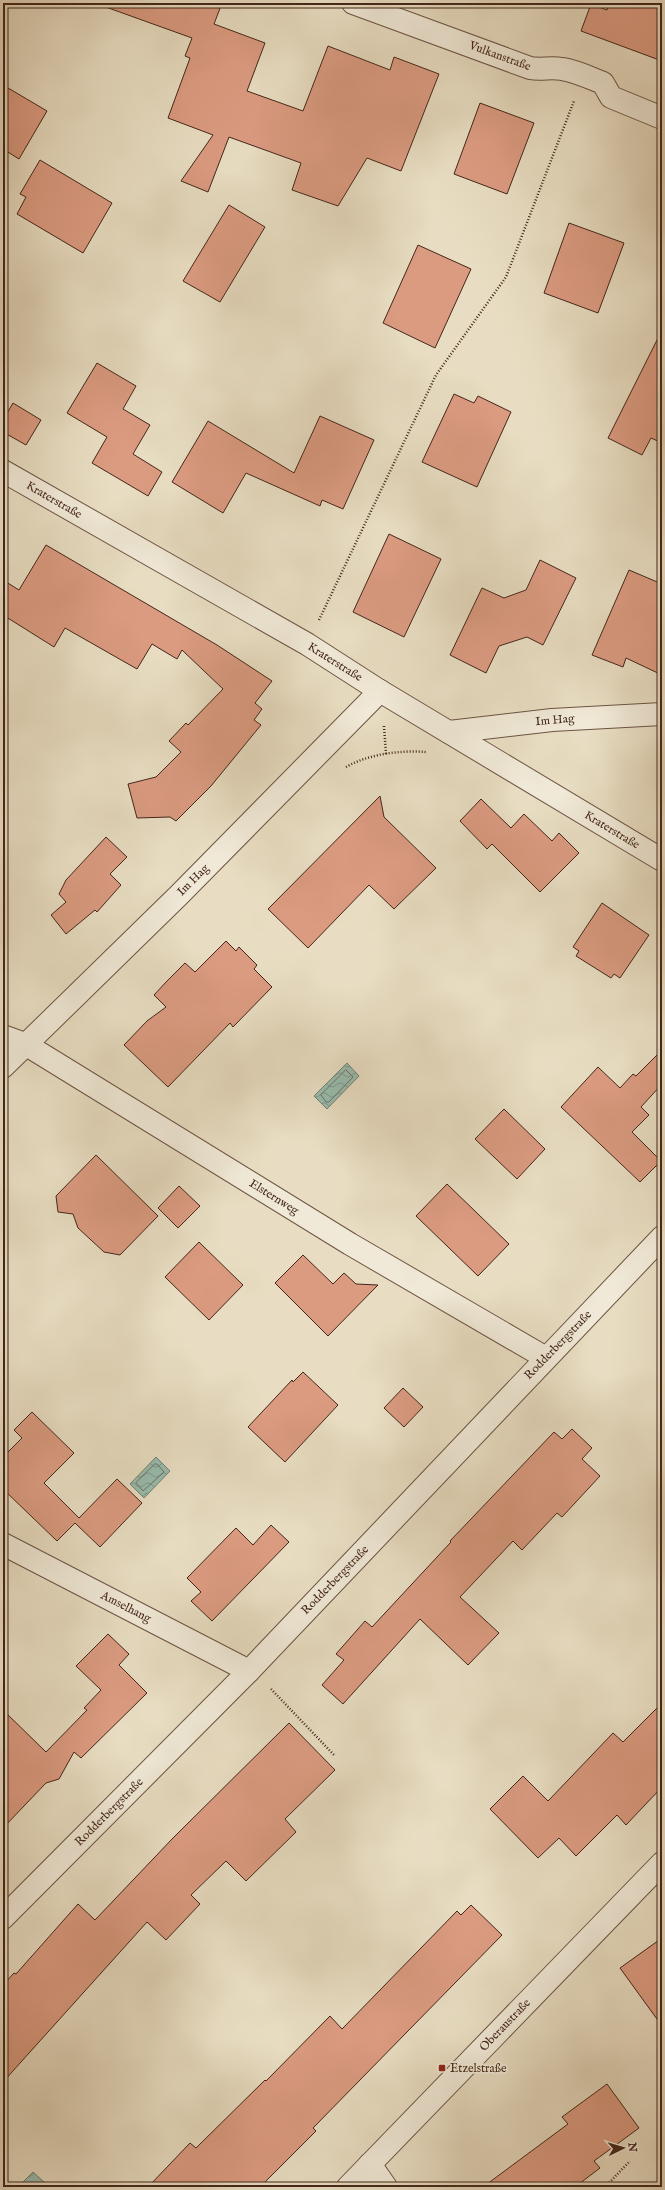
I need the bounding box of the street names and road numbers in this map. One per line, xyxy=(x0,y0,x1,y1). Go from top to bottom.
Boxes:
street label: Vulkanstraße xyxy=(466,38,533,74)
street label: Kraterstraße xyxy=(23,478,85,522)
street label: Kraterstraße xyxy=(305,639,366,685)
street label: Im Hag xyxy=(535,711,576,729)
street label: Kraterstraße xyxy=(582,808,643,853)
street label: Im Hag xyxy=(174,861,212,899)
street label: Elsternweg xyxy=(246,1176,302,1218)
street label: Rodderbergstraße xyxy=(521,1307,595,1383)
street label: Rodderbergstraße xyxy=(298,1542,372,1618)
street label: Amselhang xyxy=(97,1587,154,1626)
street label: Rodderbergstraße xyxy=(72,1774,147,1849)
street label: Oberaustraße xyxy=(476,1995,534,2054)

